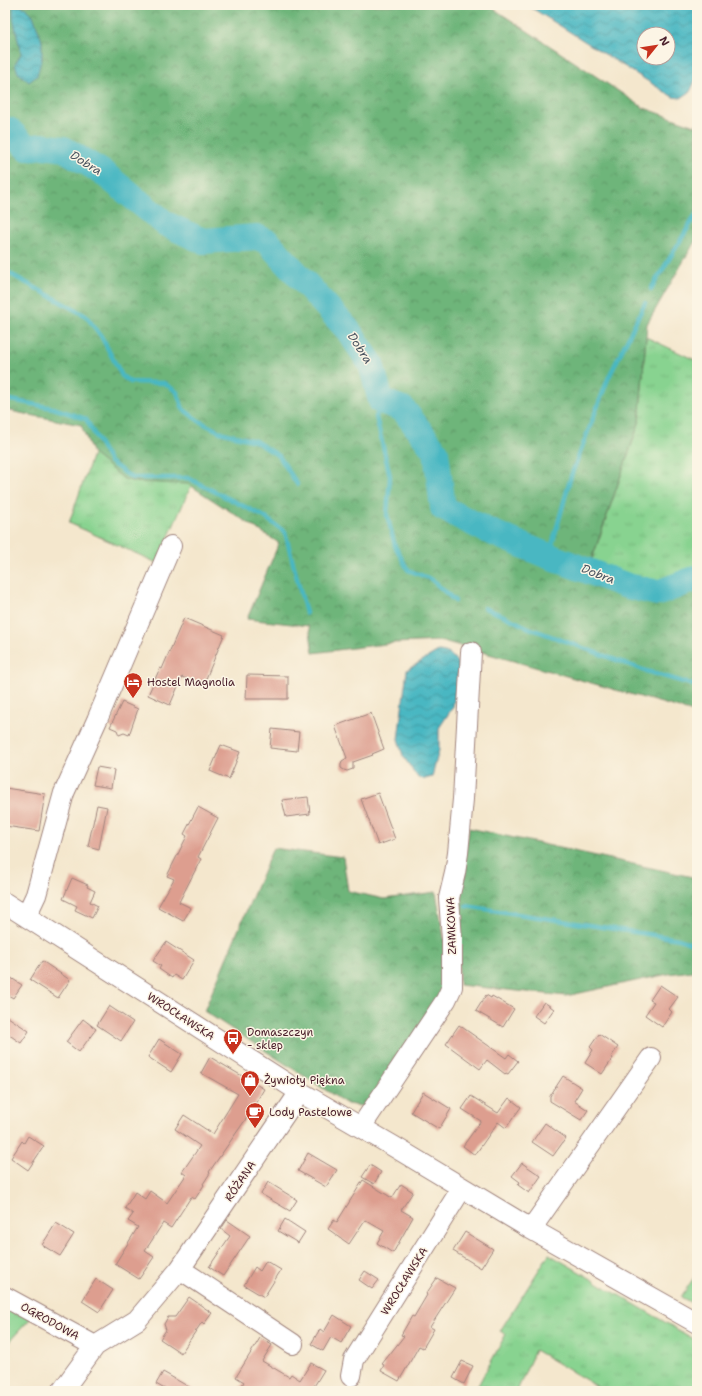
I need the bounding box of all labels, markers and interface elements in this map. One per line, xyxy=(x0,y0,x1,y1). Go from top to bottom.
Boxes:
north arrow xyxy=(636,26,676,66)
text: N xyxy=(656,34,673,49)
water label: Dobra xyxy=(67,147,105,179)
water label: Dobra xyxy=(344,329,376,367)
water label: Dobra xyxy=(579,560,617,588)
hotel icon: Hostel Magnolia xyxy=(122,671,144,699)
place label: Hostel Magnolia xyxy=(147,675,235,690)
street label: ZAMKOWA xyxy=(443,897,460,955)
street label: WROCŁAWSKA xyxy=(144,989,217,1044)
place label: Domaszczyn - sklep xyxy=(247,1025,314,1053)
bus stop icon: Domaszczyn - sklep xyxy=(222,1027,244,1055)
shop icon: Żywioły Piękna xyxy=(239,1069,261,1097)
place label: Żywioły Piękna xyxy=(264,1073,345,1088)
cafe icon: Lody Pastelowe xyxy=(244,1101,266,1129)
place label: Lody Pastelowe xyxy=(269,1105,352,1120)
street label: RÓŻANA xyxy=(221,1158,259,1204)
street label: WROCŁAWSKA xyxy=(378,1244,431,1318)
street label: OGRODOWA xyxy=(18,1299,82,1344)

